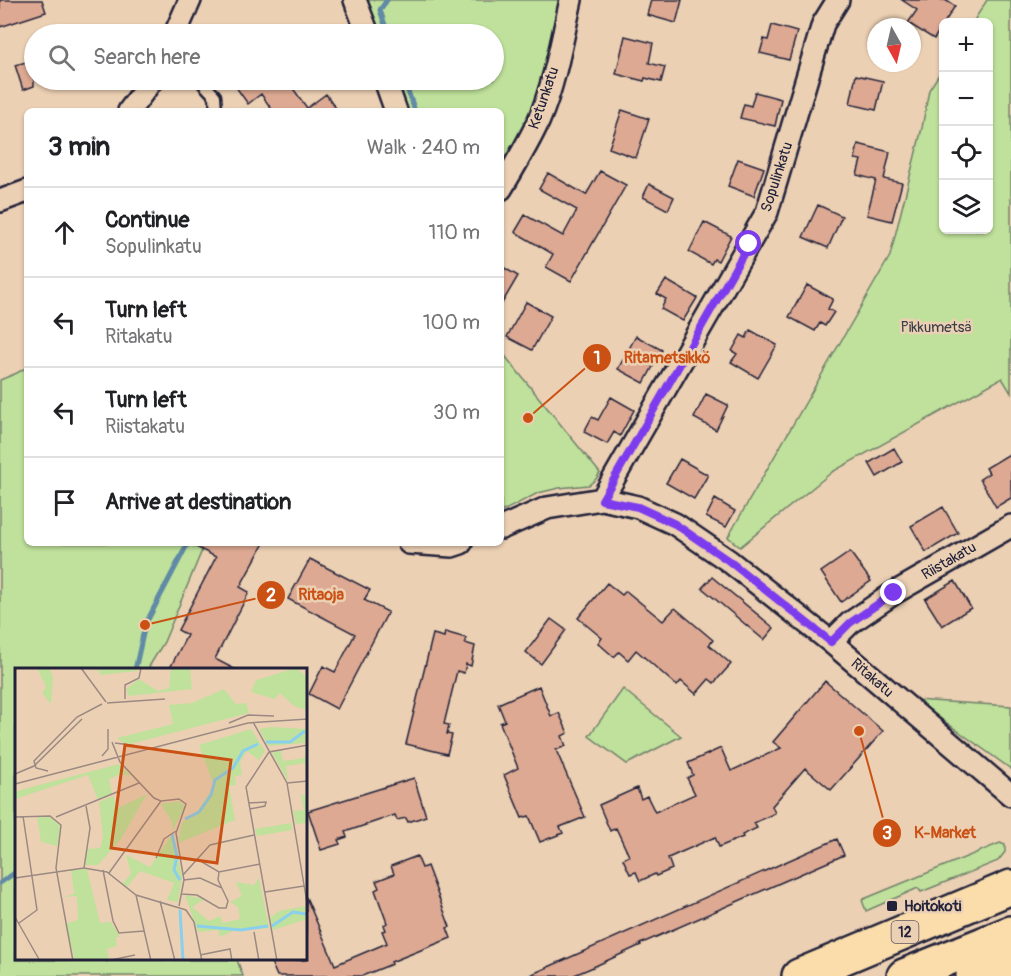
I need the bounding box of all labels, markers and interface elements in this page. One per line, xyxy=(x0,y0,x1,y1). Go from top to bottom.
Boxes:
north arrow xyxy=(867,18,921,72)
map controls xyxy=(939,18,993,234)
button: + xyxy=(939,18,993,72)
search box xyxy=(24,24,504,90)
icon: search xyxy=(45,41,78,74)
text: Search here xyxy=(93,43,200,71)
street label: Ketunkatu xyxy=(524,64,564,132)
button: − xyxy=(939,72,993,126)
button: locate xyxy=(939,126,993,180)
text: 3 min xyxy=(48,131,110,163)
text: Walk · 240 m xyxy=(367,135,480,160)
street label: Sopulinkatu xyxy=(757,140,797,214)
button: layers xyxy=(939,180,993,234)
text: Continue xyxy=(105,206,189,234)
icon: ahead xyxy=(48,216,81,249)
text: 110 m xyxy=(429,220,480,245)
route start xyxy=(735,230,761,256)
text: Sopulinkatu xyxy=(105,234,202,259)
text: Turn left xyxy=(105,296,187,324)
icon: left xyxy=(48,306,81,339)
text: 100 m xyxy=(423,310,480,335)
park label: Pikkumetsä xyxy=(900,318,972,337)
text: Ritakatu xyxy=(105,324,173,349)
callout: Ritametsikkö xyxy=(582,341,722,375)
text: 1 xyxy=(593,347,601,370)
text: Ritametsikkö xyxy=(624,348,711,368)
text: Turn left xyxy=(105,386,187,414)
icon: left xyxy=(48,396,81,429)
text: 30 m xyxy=(433,400,480,425)
text: Riistakatu xyxy=(105,414,185,439)
icon: arrive xyxy=(48,486,81,519)
text: Arrive at destination xyxy=(105,488,291,516)
street label: Riistakatu xyxy=(918,538,980,584)
callout: Ritaoja xyxy=(256,578,355,612)
route end xyxy=(880,579,906,605)
text: 2 xyxy=(266,584,276,607)
text: Ritaoja xyxy=(298,585,344,605)
street label: Ritakatu xyxy=(847,654,897,702)
inset map xyxy=(15,668,308,961)
callout: K-Market xyxy=(872,816,989,850)
text: 3 xyxy=(882,822,892,845)
text: K-Market xyxy=(914,823,977,843)
place label: Hoitokoti xyxy=(904,897,962,916)
marker: Hoitokoti xyxy=(885,899,899,913)
road number: 12 xyxy=(892,921,918,943)

